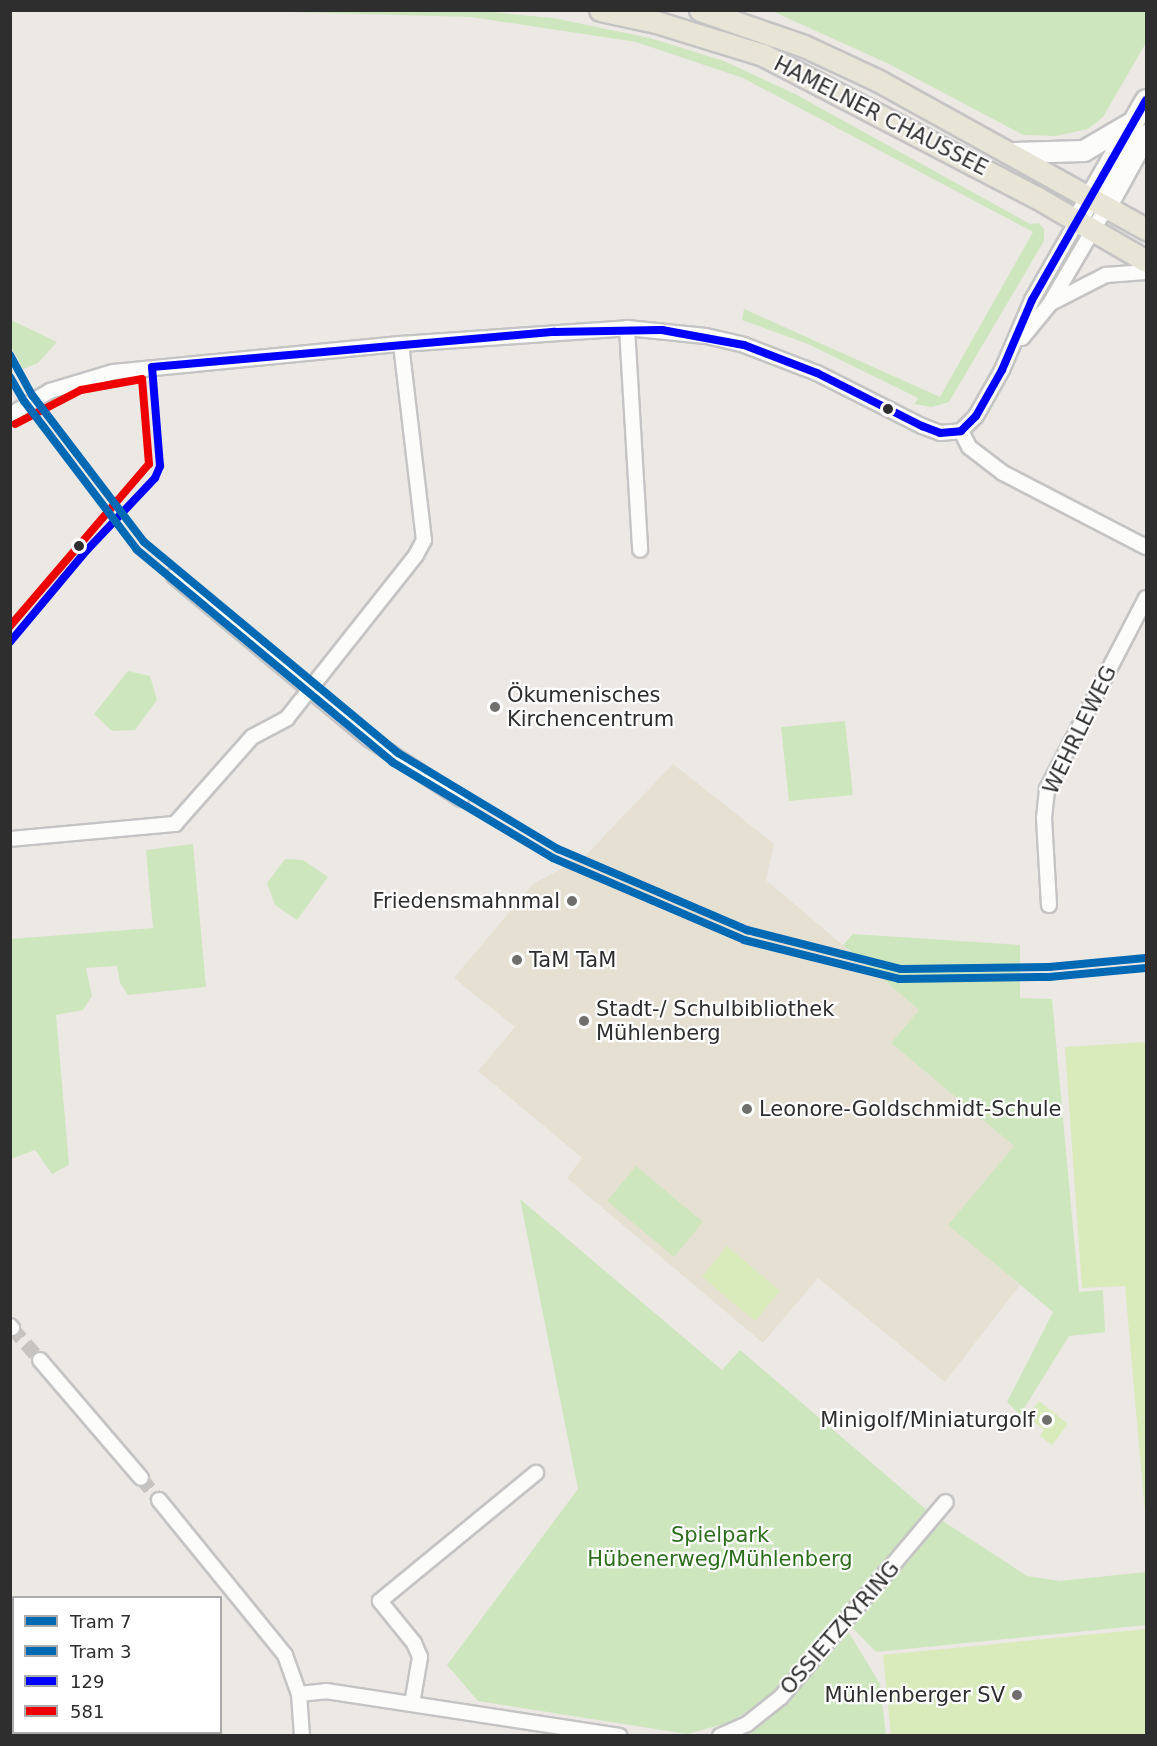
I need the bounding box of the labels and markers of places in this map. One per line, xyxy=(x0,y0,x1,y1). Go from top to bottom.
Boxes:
unlabelled marker xyxy=(882,403,894,415)
unlabelled marker xyxy=(73,540,85,552)
place label: Ökumenisches Kirchencentrum xyxy=(507,682,674,732)
marker: Ökumenisches Kirchencentrum xyxy=(488,700,502,714)
place label: Friedensmahnmal xyxy=(372,888,560,914)
marker: Friedensmahnmal xyxy=(565,894,579,908)
place label: TaM TaM xyxy=(529,947,616,973)
marker: TaM TaM xyxy=(510,953,524,967)
place label: Stadt-/ Schulbibliothek Mühlenberg xyxy=(596,996,834,1046)
marker: Stadt-/ Schulbibliothek Mühlenberg xyxy=(577,1014,591,1028)
place label: Leonore-Goldschmidt-Schule xyxy=(759,1096,1061,1122)
marker: Leonore-Goldschmidt-Schule xyxy=(740,1102,754,1116)
place label: Minigolf/Miniaturgolf xyxy=(820,1407,1035,1433)
marker: Minigolf/Miniaturgolf xyxy=(1040,1413,1054,1427)
place label: Mühlenberger SV xyxy=(824,1682,1005,1708)
marker: Mühlenberger SV xyxy=(1010,1688,1024,1702)

